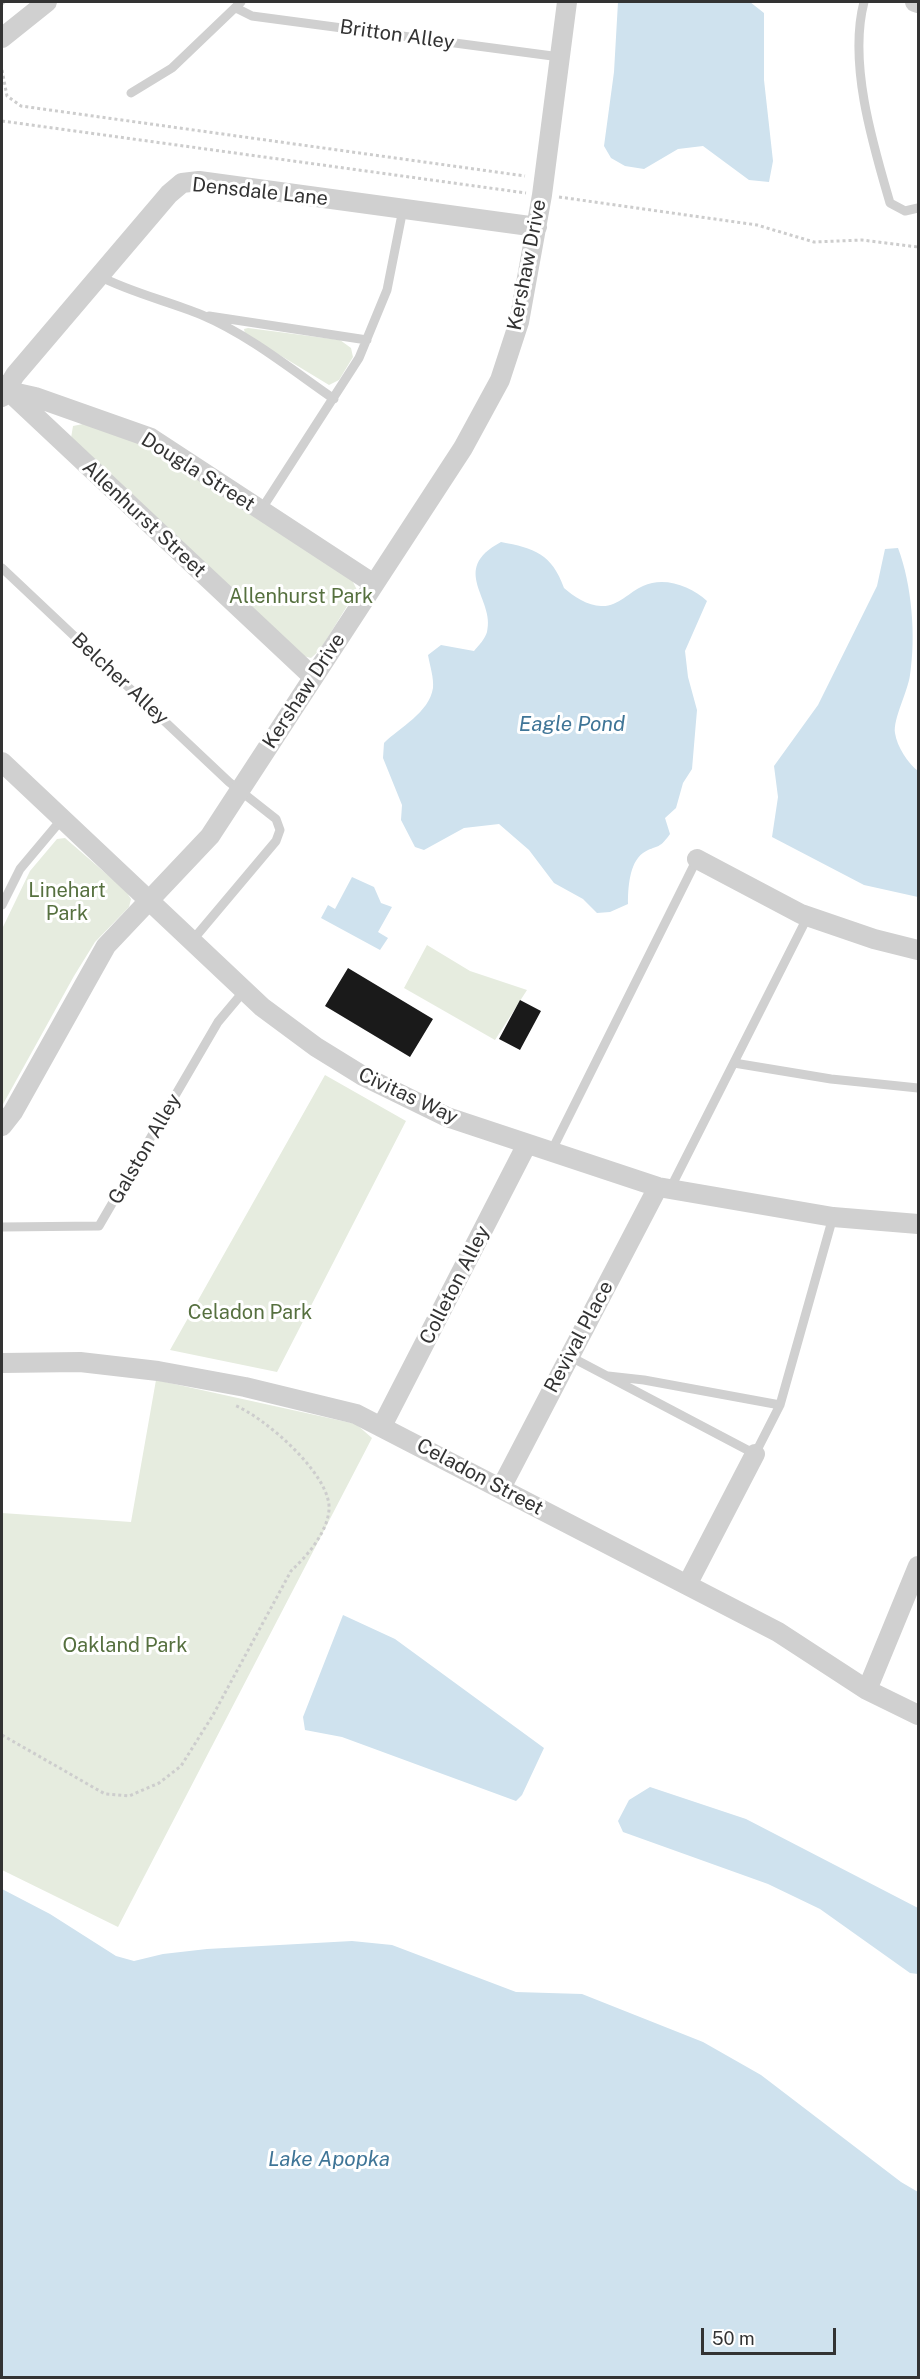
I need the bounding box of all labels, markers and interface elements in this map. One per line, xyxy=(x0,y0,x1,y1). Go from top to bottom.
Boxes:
street label: Britton Alley xyxy=(338,15,456,55)
street label: Densdale Lane xyxy=(191,173,329,211)
street label: Kershaw Drive xyxy=(503,198,551,332)
street label: Dougla Street xyxy=(137,428,259,516)
street label: Allenhurst Street xyxy=(77,456,211,582)
park label: Allenhurst Park xyxy=(229,585,373,609)
street label: Belcher Alley xyxy=(66,628,174,730)
street label: Kershaw Drive xyxy=(258,629,350,753)
water label: Eagle Pond xyxy=(519,712,625,738)
park label: Linehart Park xyxy=(28,879,106,926)
street label: Civitas Way xyxy=(354,1063,462,1129)
street label: Galston Alley xyxy=(104,1089,186,1209)
street label: Colleton Alley xyxy=(415,1222,495,1348)
street label: Revival Place xyxy=(540,1277,618,1397)
park label: Celadon Park xyxy=(188,1301,312,1325)
street label: Celadon Street xyxy=(412,1434,548,1520)
park label: Oakland Park xyxy=(63,1634,187,1658)
water label: Lake Apopka xyxy=(268,2147,390,2173)
scale bar xyxy=(704,2316,839,2354)
text: 50 m xyxy=(712,2328,755,2349)

